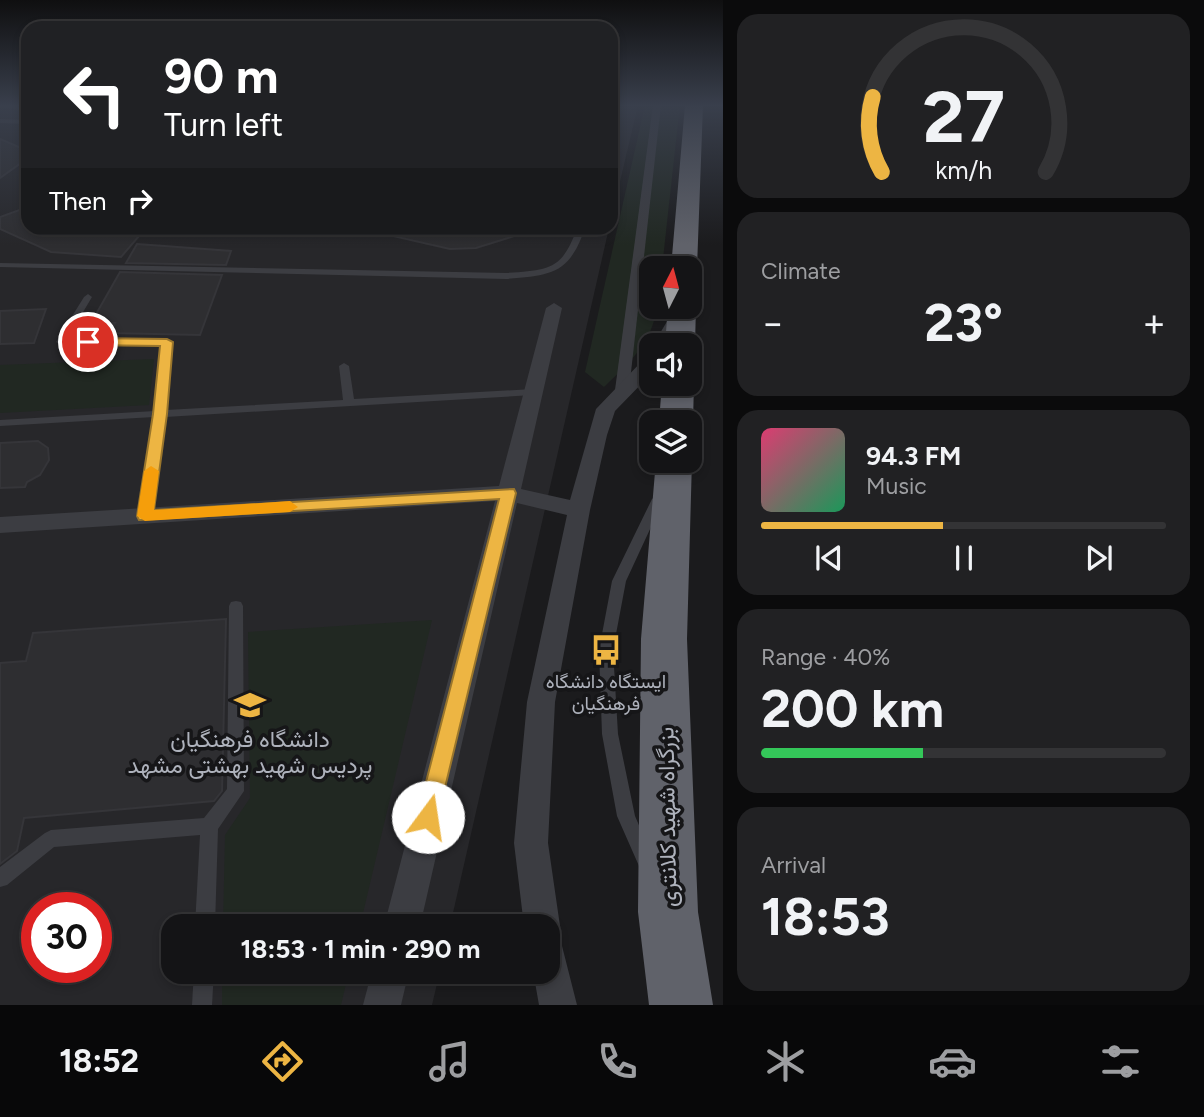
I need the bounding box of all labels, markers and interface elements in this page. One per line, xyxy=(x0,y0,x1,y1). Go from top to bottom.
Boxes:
text: 90 m xyxy=(164,46,279,105)
icon: left xyxy=(49,49,140,140)
text: 27 xyxy=(922,73,1005,160)
text: Turn left xyxy=(164,106,283,144)
text: km/h xyxy=(935,155,992,185)
icon: right xyxy=(121,182,159,220)
text: Then xyxy=(49,185,107,217)
north arrow xyxy=(639,256,702,318)
map controls xyxy=(639,256,702,473)
text: Climate xyxy=(761,257,840,285)
text: 23° xyxy=(924,292,1003,354)
text: − xyxy=(761,300,785,346)
text: + xyxy=(1142,300,1166,346)
pin xyxy=(58,312,118,372)
icon: arrive xyxy=(69,323,107,361)
button: sound xyxy=(639,333,702,396)
button: layers xyxy=(639,410,702,473)
text: 94.3 FM xyxy=(866,440,961,472)
text: Music xyxy=(866,472,927,500)
icon: previous xyxy=(810,539,848,577)
icon: pause xyxy=(945,539,983,577)
icon: next xyxy=(1080,539,1118,577)
bus stop icon: ایستگاه دانشگاه فرهنگیان xyxy=(589,633,623,667)
text: Range · 40% xyxy=(761,643,890,671)
place label: ایستگاه دانشگاه فرهنگیان xyxy=(546,670,666,715)
text: 200 km xyxy=(761,678,944,740)
school or university icon: دانشگاه فرهنگیان پردیس شهید بهشتی مشهد xyxy=(233,688,267,722)
place label: دانشگاه فرهنگیان پردیس شهید بهشتی مشهد xyxy=(127,725,373,781)
street label: بزرگراه شهید کلانتری xyxy=(651,727,684,907)
position arrow xyxy=(391,780,465,854)
text: Arrival xyxy=(761,851,826,879)
text: 18:53 xyxy=(761,886,890,948)
speed limit sign: 30 xyxy=(21,892,112,983)
text: 18:53 · 1 min · 290 m xyxy=(241,933,480,965)
icon: directions xyxy=(258,1037,307,1086)
icon: music xyxy=(425,1037,474,1086)
icon: phone xyxy=(593,1037,642,1086)
icon: climate xyxy=(761,1037,810,1086)
icon: car xyxy=(928,1037,977,1086)
icon: filters xyxy=(1096,1037,1145,1086)
text: 18:52 xyxy=(59,1042,139,1080)

